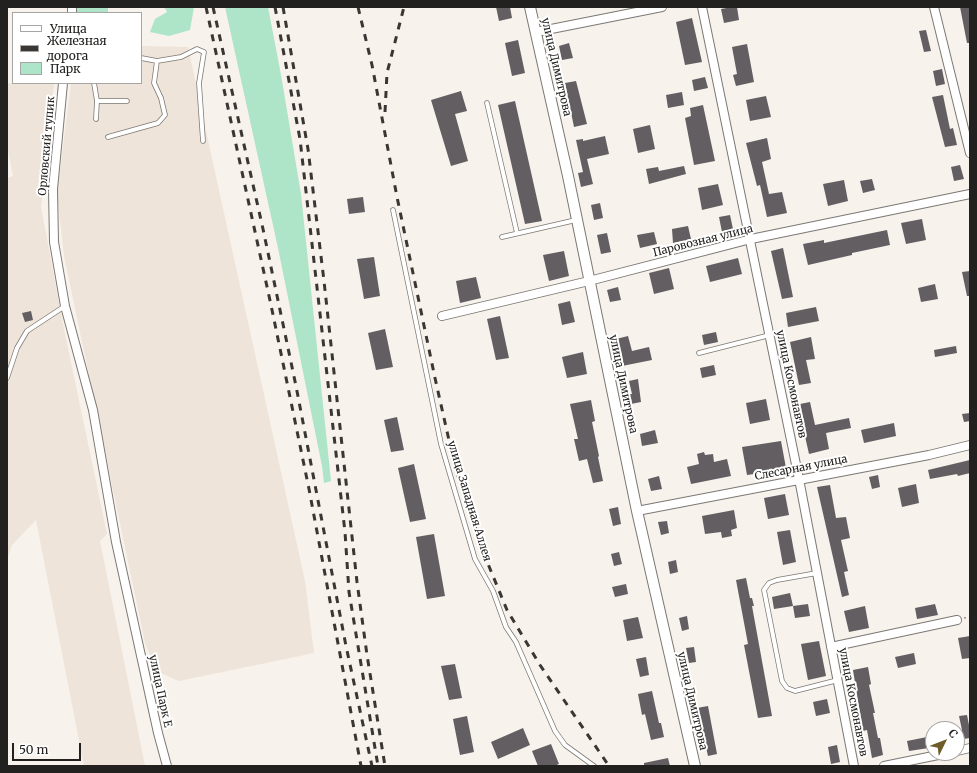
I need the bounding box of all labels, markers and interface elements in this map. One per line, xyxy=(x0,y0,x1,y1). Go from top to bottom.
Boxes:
legend xyxy=(12,12,142,84)
street label: улица Димитрова xyxy=(538,16,574,118)
text: Улица xyxy=(50,21,87,36)
text: Железная дорога xyxy=(47,33,107,63)
text: Парк xyxy=(50,61,81,76)
street label: Орловский тупик xyxy=(36,96,58,196)
street label: Паровозная улица xyxy=(652,222,754,260)
street label: улица Космонавтов xyxy=(773,329,809,439)
street label: улица Димитрова xyxy=(606,333,640,435)
street label: улица Западная Аллея xyxy=(444,439,494,563)
street label: Слесарная улица xyxy=(754,453,848,483)
street label: улица Космонавтов xyxy=(836,647,870,757)
street label: улица Димитрова xyxy=(674,650,710,752)
street label: улица Парк Е xyxy=(146,653,174,729)
north arrow xyxy=(925,721,965,761)
text: С xyxy=(945,726,961,741)
scale bar xyxy=(14,735,83,761)
text: 50 m xyxy=(19,742,48,757)

